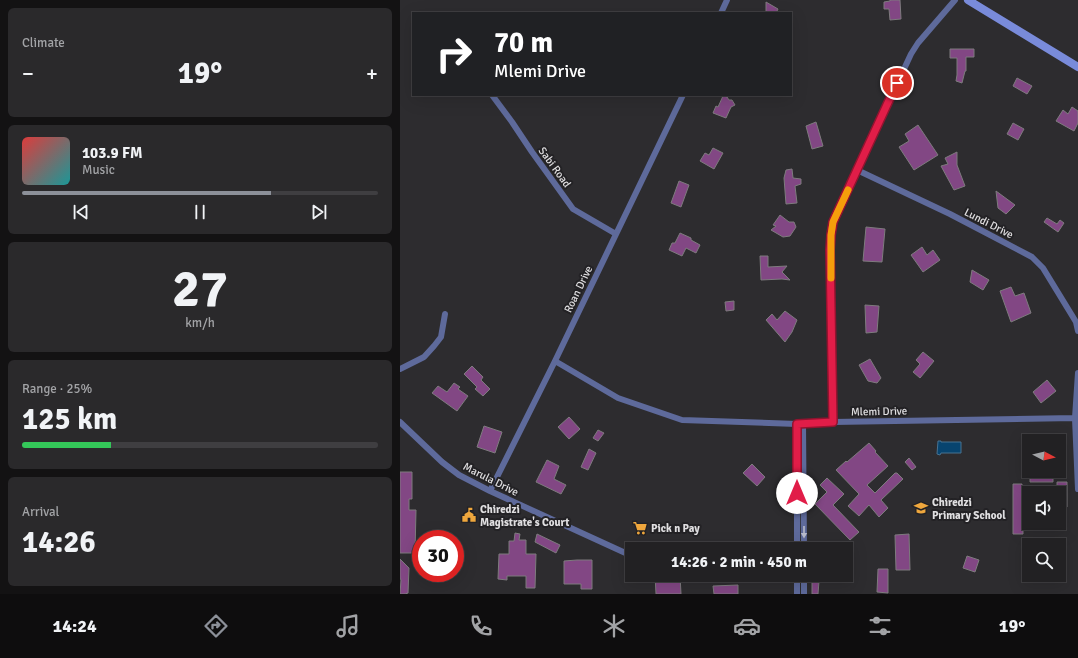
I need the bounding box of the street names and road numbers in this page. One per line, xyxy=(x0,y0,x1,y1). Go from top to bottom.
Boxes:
street label: Sabi Road xyxy=(536,145,574,190)
street label: Lundi Drive xyxy=(962,206,1015,241)
street label: Roan Drive xyxy=(561,264,595,315)
street label: Mlemi Drive xyxy=(851,405,907,418)
street label: Marula Drive xyxy=(461,460,521,499)

